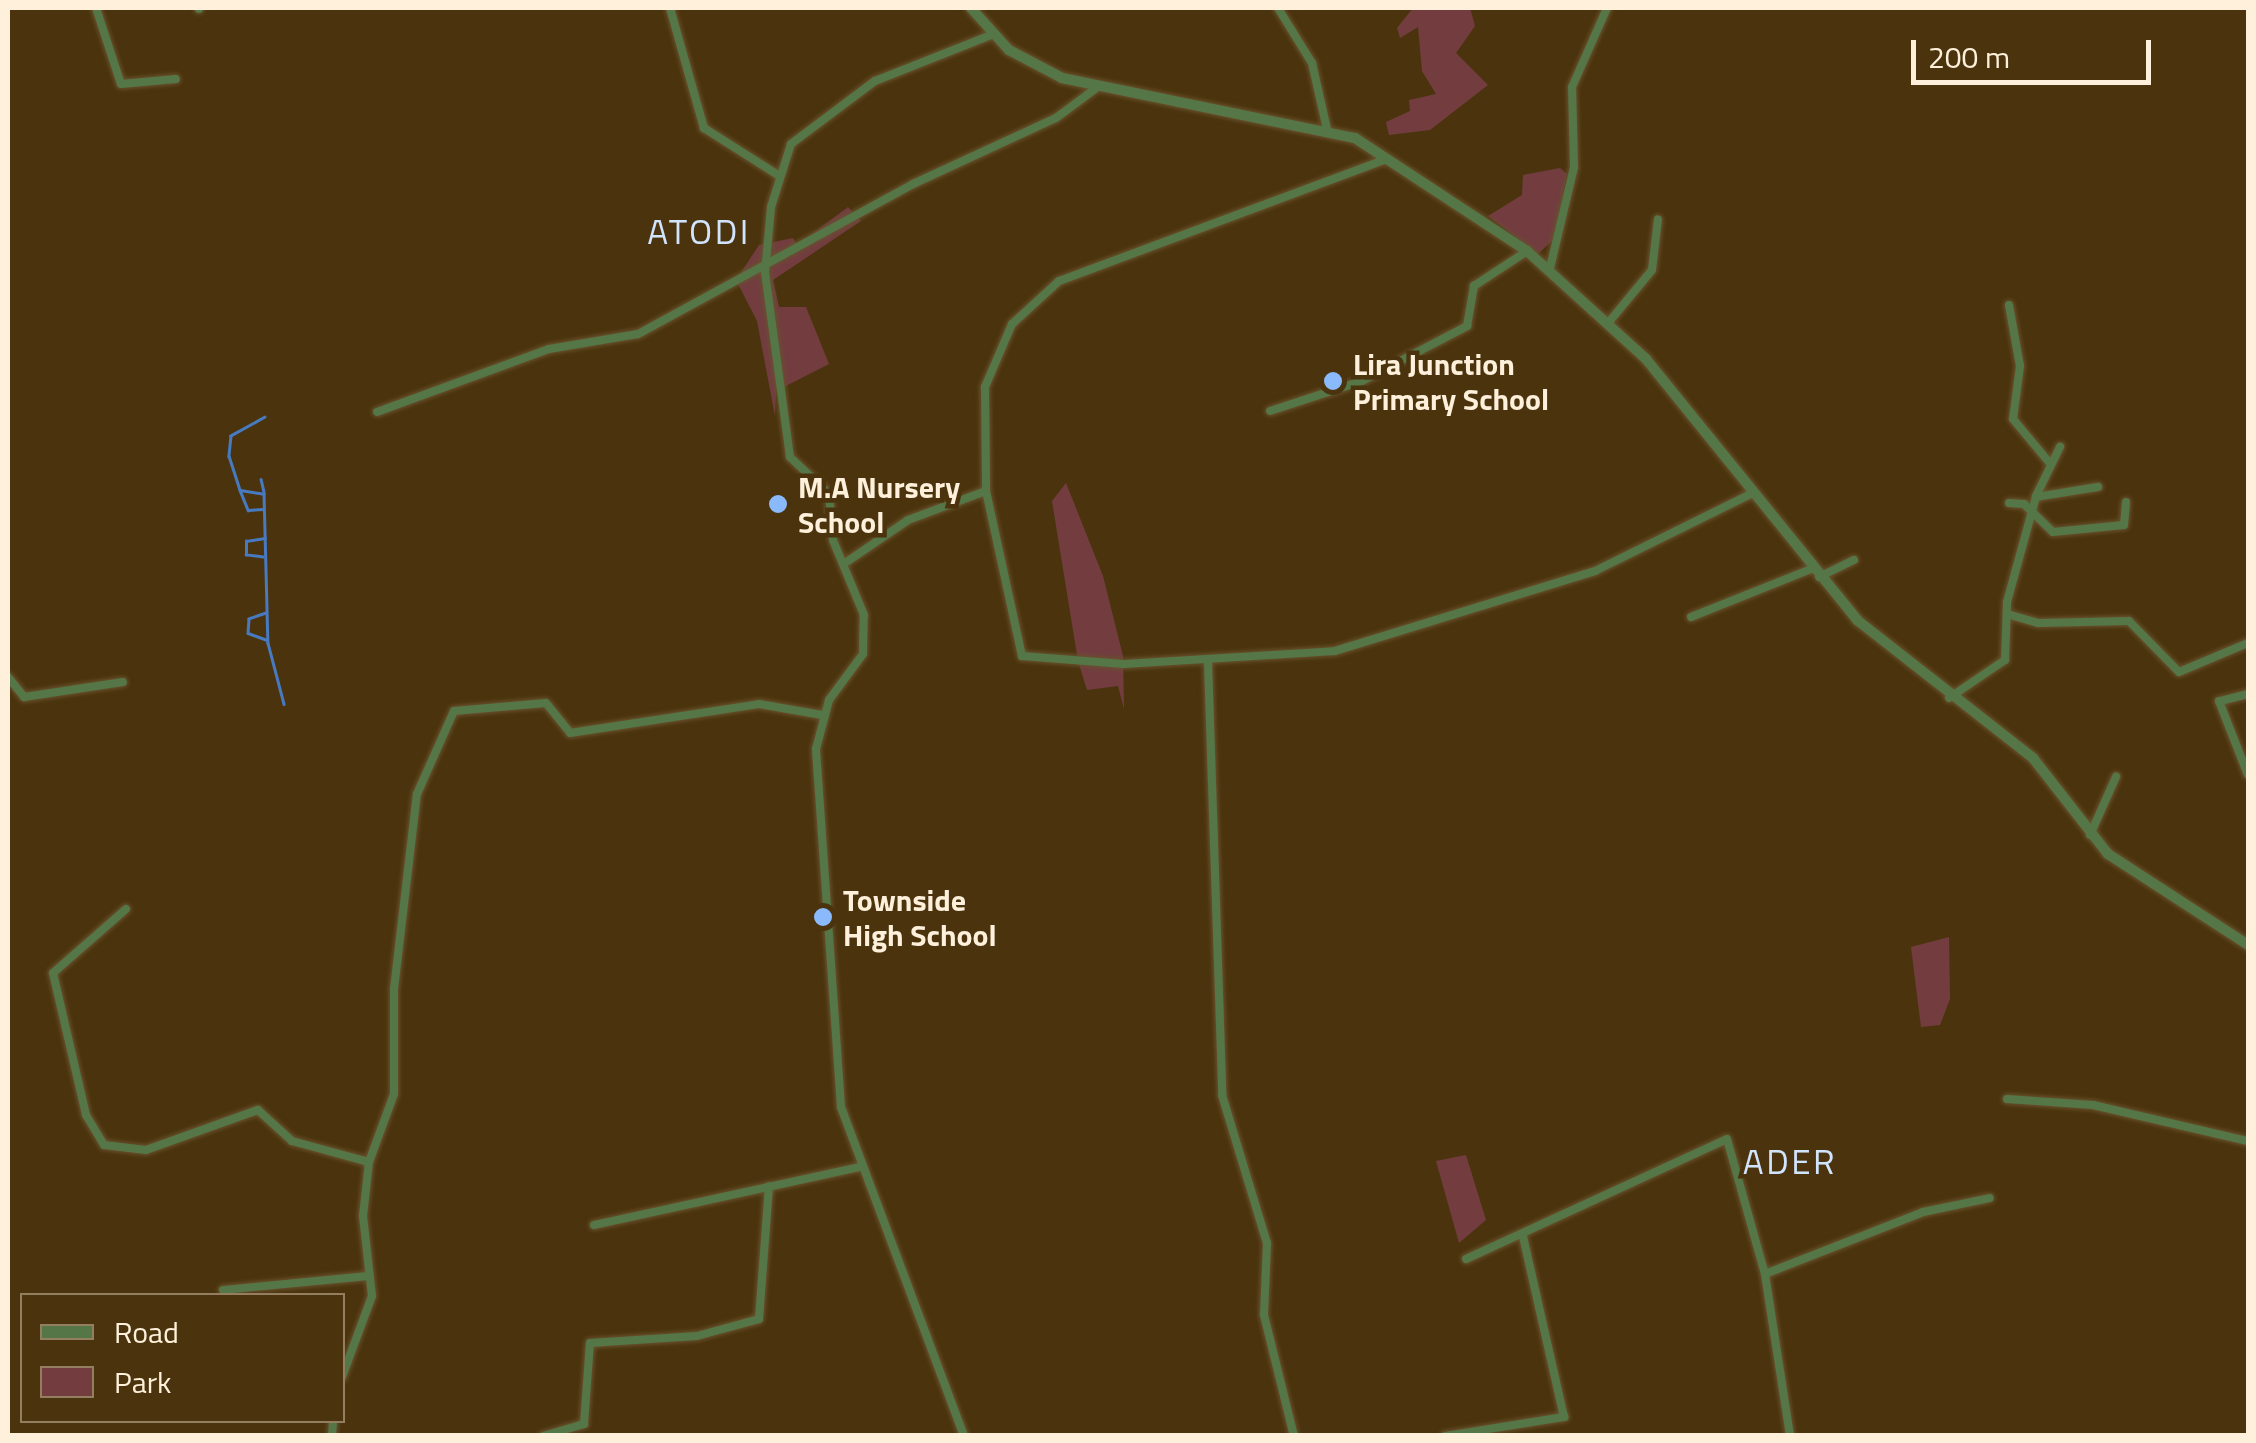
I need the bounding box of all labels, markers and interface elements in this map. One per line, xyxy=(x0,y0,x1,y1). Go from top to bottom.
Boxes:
scale bar xyxy=(1916,20,2156,82)
text: 200 m xyxy=(1928,34,2010,80)
district label: ATODI xyxy=(647,210,751,252)
place label: Lira Junction Primary School xyxy=(1353,346,1549,416)
marker: Lira Junction Primary School xyxy=(1322,370,1344,392)
place label: M.A Nursery School xyxy=(798,469,960,540)
marker: M.A Nursery School xyxy=(767,493,789,515)
place label: Townside High School xyxy=(843,882,997,952)
marker: Townside High School xyxy=(812,906,834,928)
district label: ADER xyxy=(1743,1140,1837,1182)
legend xyxy=(20,1293,345,1423)
text: Road xyxy=(114,1309,179,1355)
text: Park xyxy=(114,1359,171,1405)

